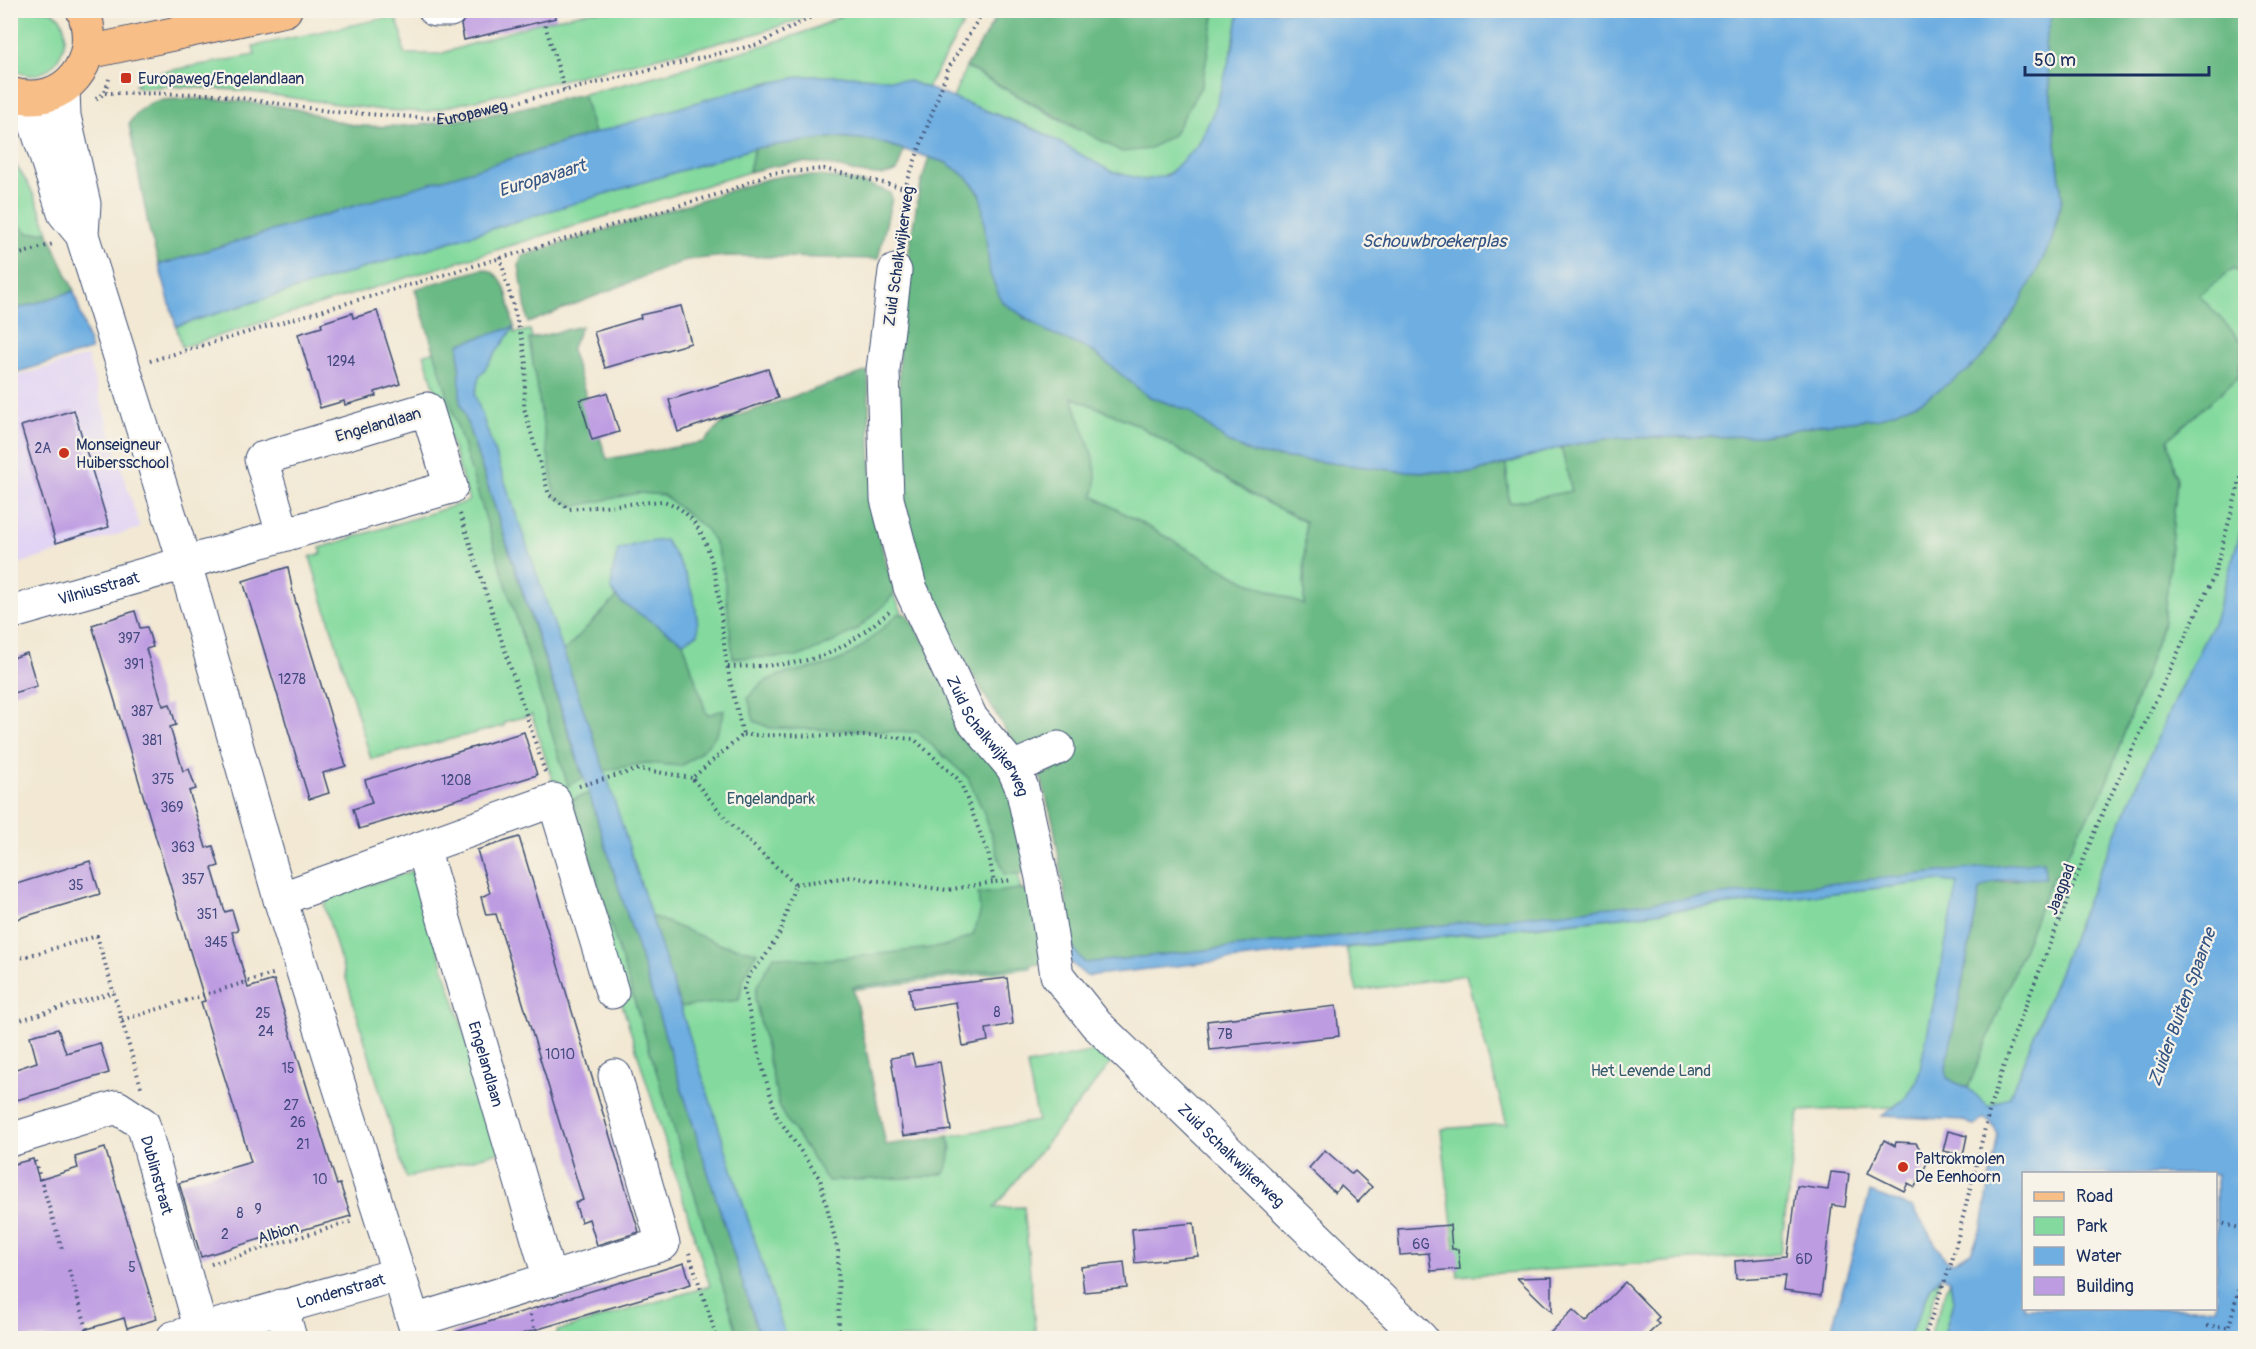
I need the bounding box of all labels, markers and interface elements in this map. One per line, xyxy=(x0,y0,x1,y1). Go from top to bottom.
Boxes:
scale bar xyxy=(2025,39,2210,77)
text: 50 m xyxy=(2034,49,2076,72)
place label: Europaweg/Engelandlaan xyxy=(138,69,304,89)
marker: Europaweg/Engelandlaan xyxy=(119,71,133,85)
street label: Europaweg xyxy=(436,96,509,130)
water label: Europavaart xyxy=(496,154,590,203)
street label: Zuid Schalkwijkerweg xyxy=(879,185,919,327)
water label: Schouwbroekerplas xyxy=(1362,230,1508,253)
house number: 1294 xyxy=(327,353,355,370)
street label: Engelandlaan xyxy=(333,403,423,447)
place label: Monseigneur Huibersschool xyxy=(76,435,169,473)
house number: 2A xyxy=(35,440,51,457)
marker: Monseigneur Huibersschool xyxy=(57,446,71,460)
street label: Vilniusstraat xyxy=(56,567,142,610)
house number: 397 xyxy=(118,630,141,647)
house number: 391 xyxy=(124,656,144,673)
house number: 1278 xyxy=(278,671,306,688)
street label: Zuid Schalkwijkerweg xyxy=(942,673,1033,798)
house number: 387 xyxy=(131,703,154,720)
house number: 381 xyxy=(142,732,162,749)
house number: 375 xyxy=(152,771,174,788)
house number: 1208 xyxy=(441,772,471,789)
park label: Engelandpark xyxy=(727,789,816,809)
house number: 369 xyxy=(160,799,184,816)
house number: 363 xyxy=(171,839,195,856)
street label: Jaagpad xyxy=(2042,861,2080,918)
house number: 357 xyxy=(182,871,205,888)
house number: 35 xyxy=(68,877,84,894)
house number: 351 xyxy=(197,906,217,923)
water label: Zuider Buiten Spaarne xyxy=(2143,923,2222,1089)
house number: 345 xyxy=(204,934,228,951)
house number: 8 xyxy=(993,1004,1001,1021)
house number: 25 xyxy=(255,1005,271,1022)
street label: Engelandlaan xyxy=(463,1019,508,1109)
house number: 24 xyxy=(258,1023,274,1040)
house number: 7B xyxy=(1217,1026,1233,1043)
house number: 1010 xyxy=(545,1046,575,1063)
house number: 15 xyxy=(281,1060,295,1077)
park label: Het Levende Land xyxy=(1591,1061,1711,1081)
house number: 27 xyxy=(283,1097,299,1114)
street label: Zuid Schalkwijkerweg xyxy=(1173,1099,1289,1212)
house number: 26 xyxy=(290,1114,306,1131)
street label: Dublinstraat xyxy=(136,1133,177,1218)
house number: 21 xyxy=(296,1136,310,1153)
place label: Paltrokmolen De Eenhoorn xyxy=(1915,1149,2005,1187)
marker: Paltrokmolen De Eenhoorn xyxy=(1896,1160,1910,1174)
house number: 10 xyxy=(312,1171,328,1188)
legend xyxy=(2022,1172,2217,1310)
text: Road xyxy=(2076,1185,2113,1208)
house number: 9 xyxy=(254,1201,262,1218)
house number: 8 xyxy=(236,1205,244,1222)
text: Park xyxy=(2076,1215,2108,1238)
street label: Albion xyxy=(255,1217,301,1249)
house number: 2 xyxy=(221,1226,229,1243)
house number: 6G xyxy=(1412,1236,1430,1253)
text: Water xyxy=(2076,1245,2122,1268)
house number: 6D xyxy=(1796,1251,1813,1268)
house number: 5 xyxy=(128,1259,136,1276)
street label: Londenstraat xyxy=(294,1269,388,1314)
text: Building xyxy=(2076,1275,2134,1298)

